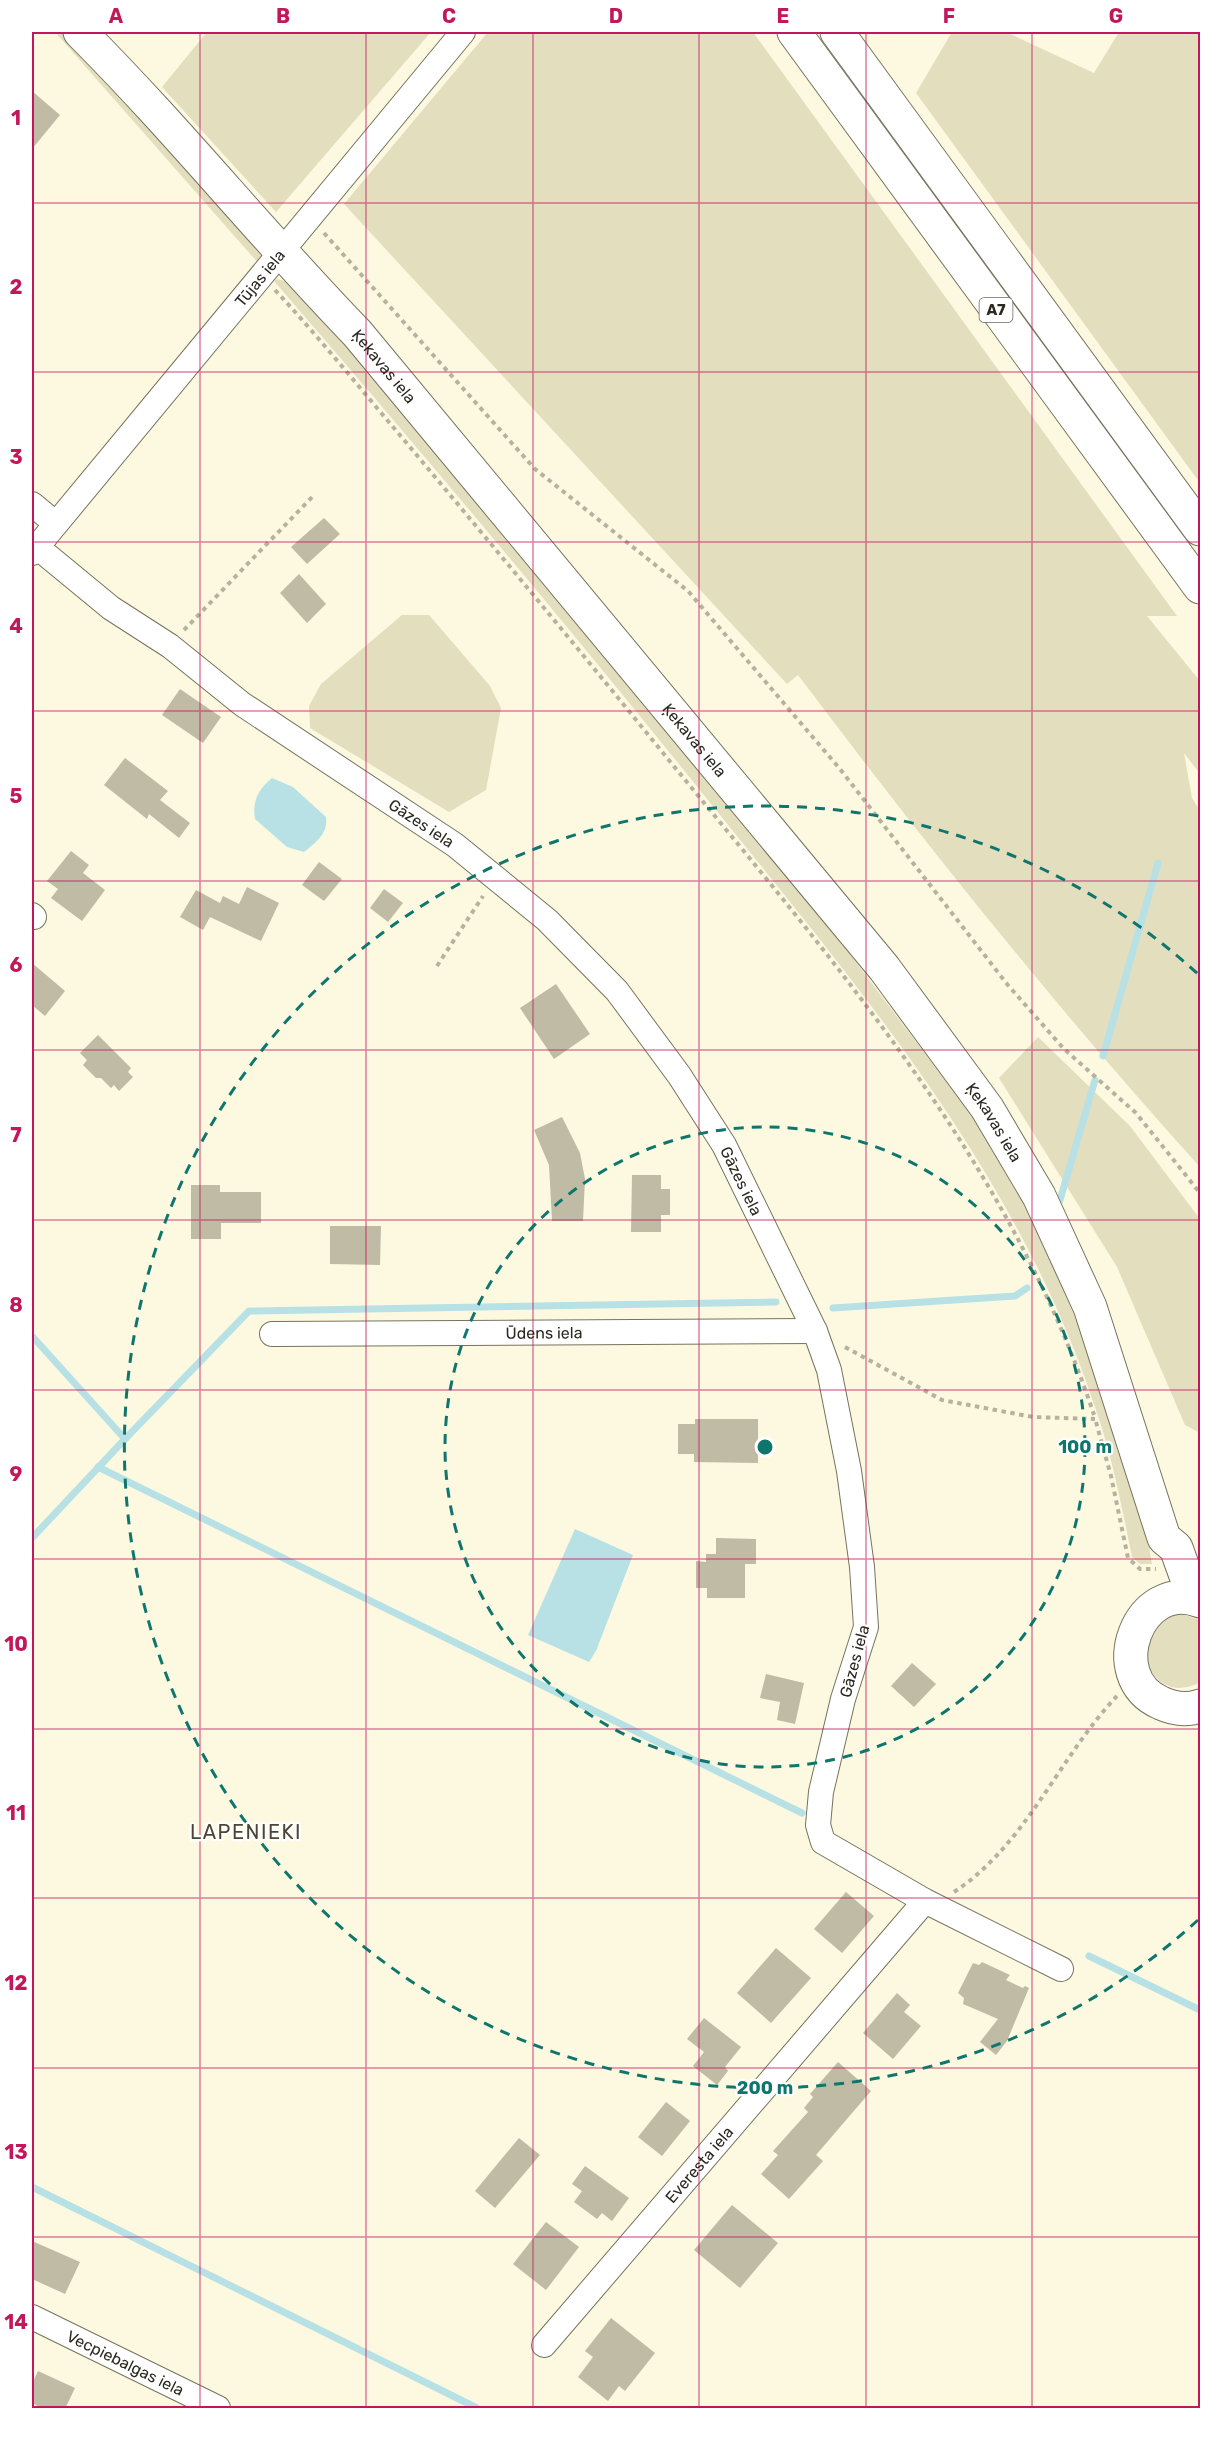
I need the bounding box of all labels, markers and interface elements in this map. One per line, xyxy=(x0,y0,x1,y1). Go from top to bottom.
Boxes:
text: A xyxy=(109,4,124,28)
text: B xyxy=(276,4,290,28)
text: C xyxy=(442,4,456,28)
text: D xyxy=(609,4,623,28)
text: E xyxy=(777,4,789,28)
text: F xyxy=(943,4,955,28)
text: G xyxy=(1109,4,1123,28)
text: 1 xyxy=(11,106,21,130)
street label: Tūjas iela xyxy=(231,246,289,311)
text: 2 xyxy=(10,275,23,299)
road number: A7 xyxy=(980,298,1012,322)
street label: Ķekavas iela xyxy=(348,326,420,407)
text: 3 xyxy=(9,445,23,469)
text: 4 xyxy=(9,614,23,638)
street label: Ķekavas iela xyxy=(658,700,730,781)
text: 5 xyxy=(10,784,23,808)
street label: Gāzes iela xyxy=(385,795,458,852)
text: 6 xyxy=(9,953,23,977)
street label: Ķekavas iela xyxy=(962,1079,1026,1165)
text: 7 xyxy=(10,1123,22,1147)
street label: Gāzes iela xyxy=(716,1144,766,1219)
text: 8 xyxy=(9,1293,23,1317)
street label: Ūdens iela xyxy=(505,1323,583,1343)
text: 100 m xyxy=(1058,1436,1112,1458)
centre of rings xyxy=(755,1437,775,1457)
text: 9 xyxy=(10,1462,23,1486)
street label: Gāzes iela xyxy=(836,1623,873,1700)
text: 10 xyxy=(4,1632,28,1656)
text: 11 xyxy=(6,1801,26,1825)
district label: LAPENIEKI xyxy=(190,1820,302,1844)
text: 12 xyxy=(5,1971,27,1995)
text: 200 m xyxy=(737,2077,793,2099)
street label: Everesta iela xyxy=(661,2123,737,2207)
text: 13 xyxy=(4,2140,28,2164)
text: 14 xyxy=(4,2310,28,2334)
street label: Vecpiebalgas iela xyxy=(63,2326,187,2400)

